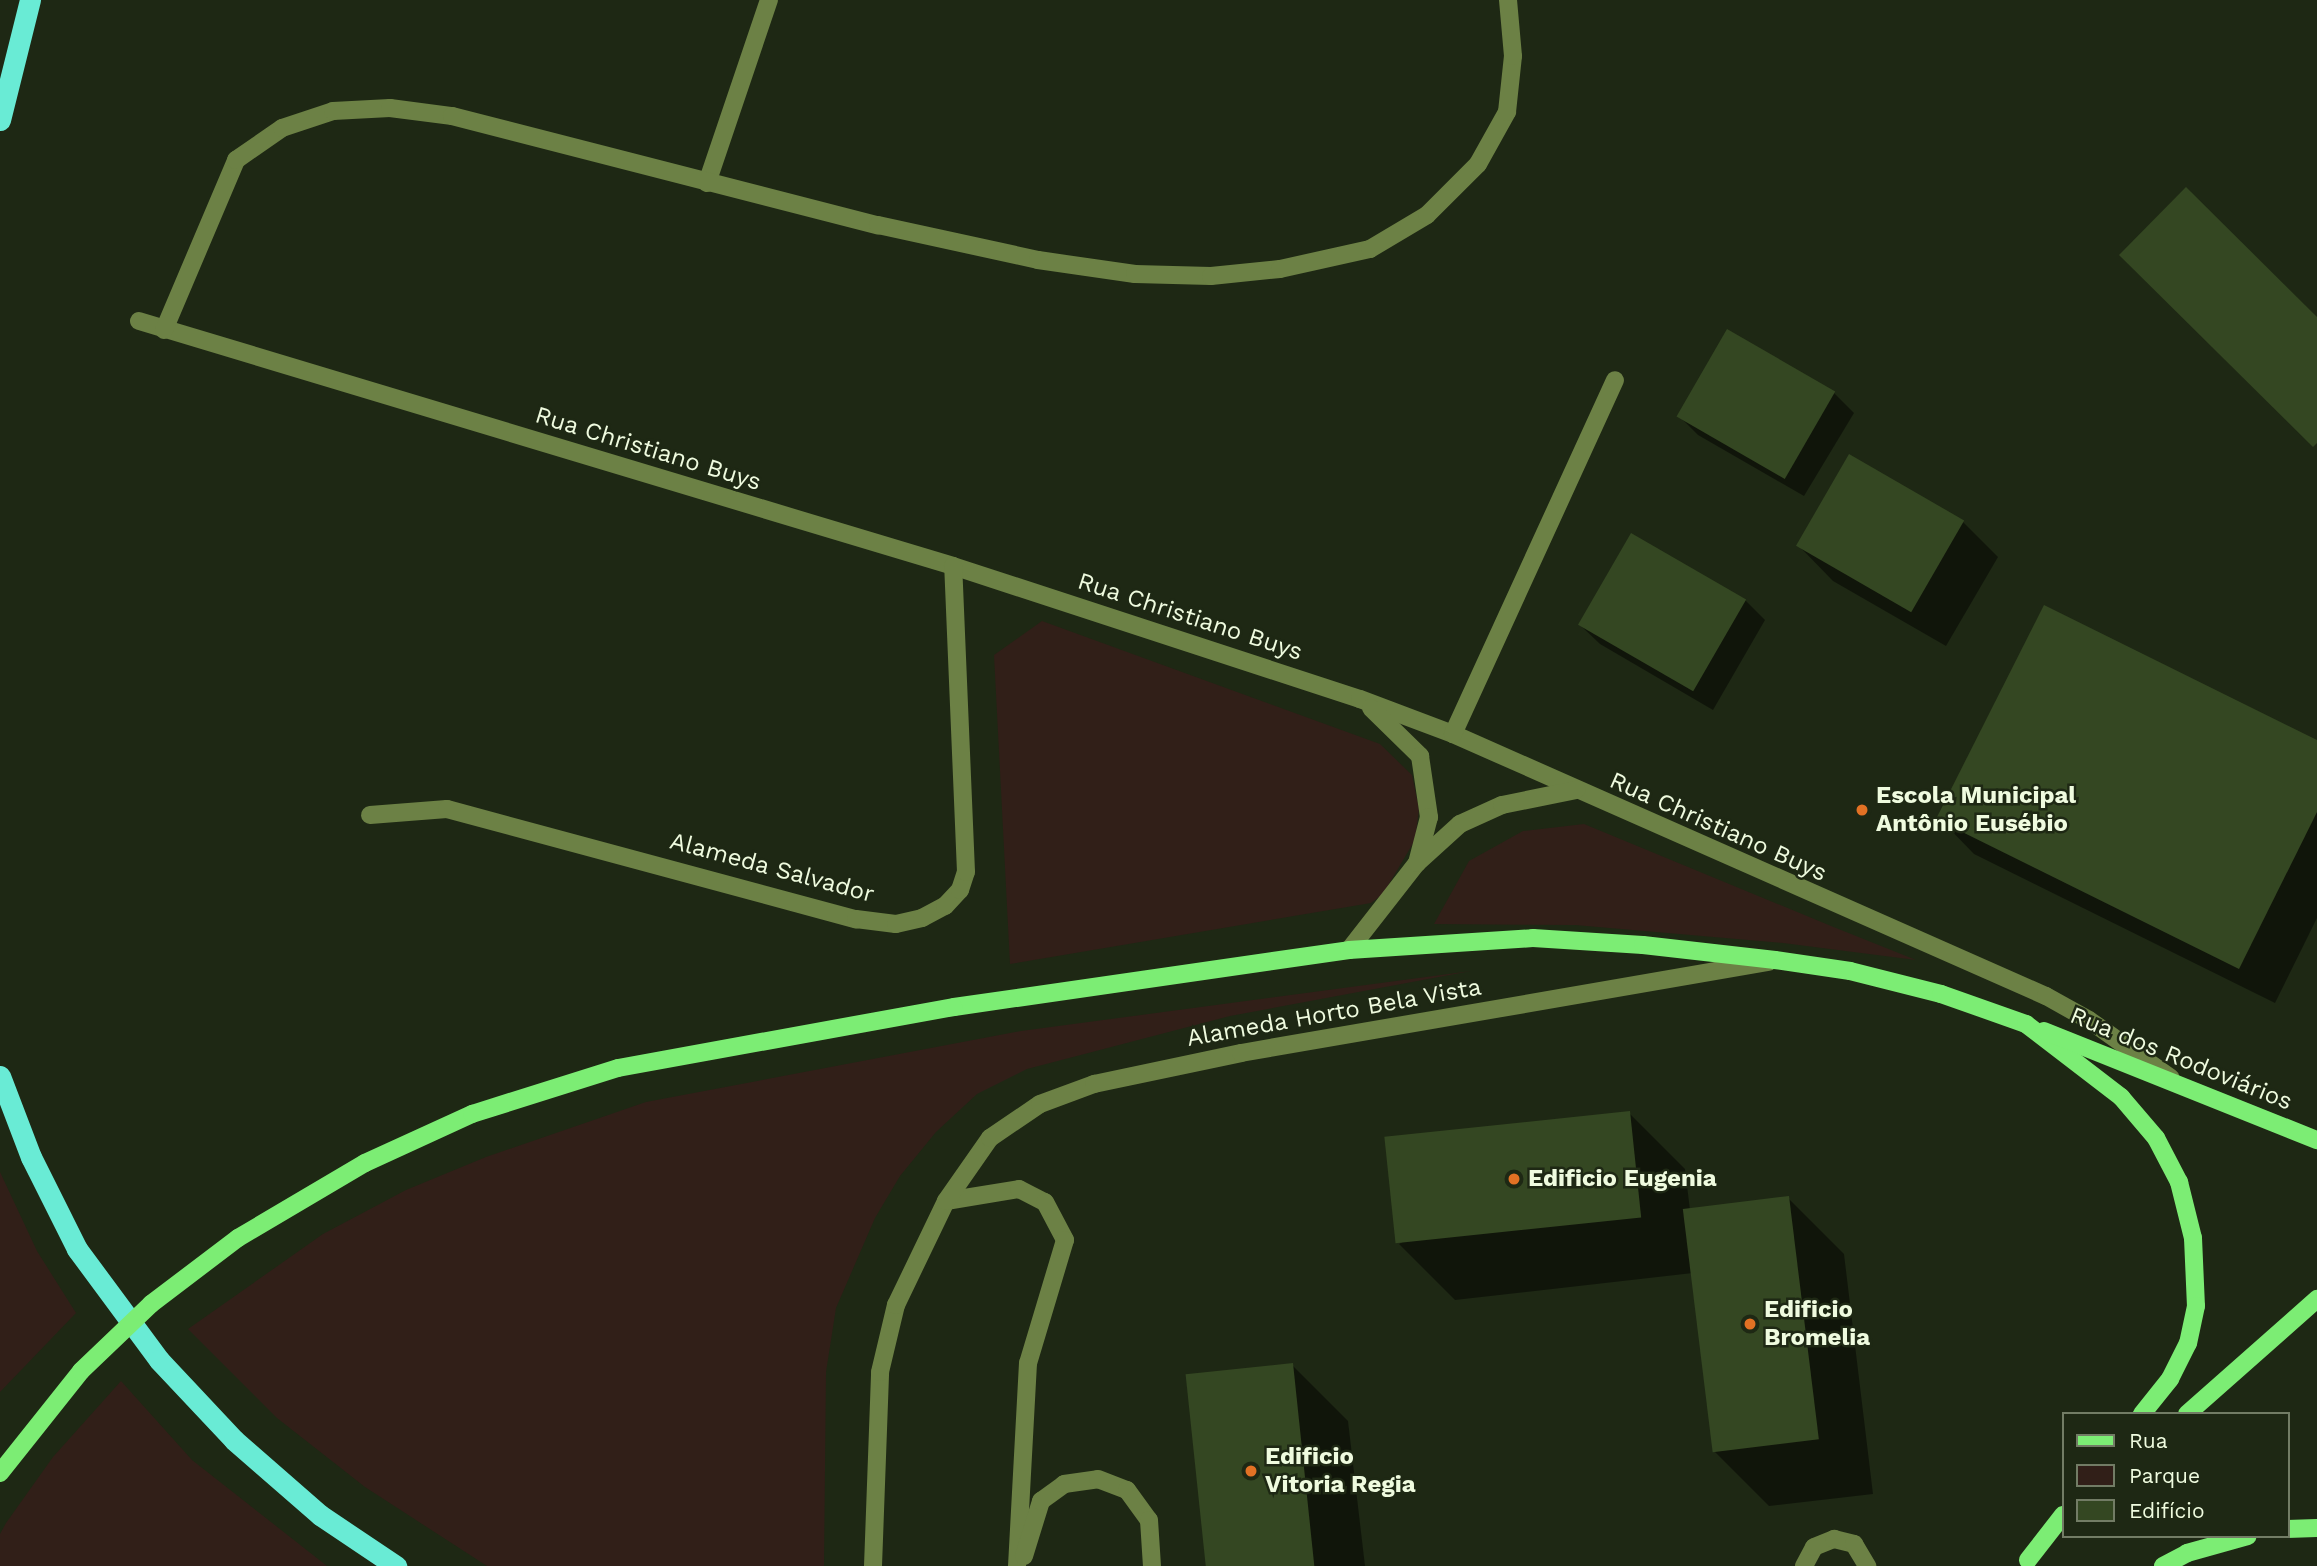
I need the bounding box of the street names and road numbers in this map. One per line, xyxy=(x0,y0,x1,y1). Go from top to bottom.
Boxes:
street label: Rua Christiano Buys xyxy=(531,401,765,497)
street label: Rua Christiano Buys xyxy=(1074,567,1306,667)
street label: Rua Christiano Buys xyxy=(1605,766,1831,888)
street label: Alameda Salvador xyxy=(666,827,878,909)
street label: Alameda Horto Bela Vista xyxy=(1183,973,1485,1053)
street label: Rua dos Rodoviários xyxy=(2065,1001,2297,1117)

